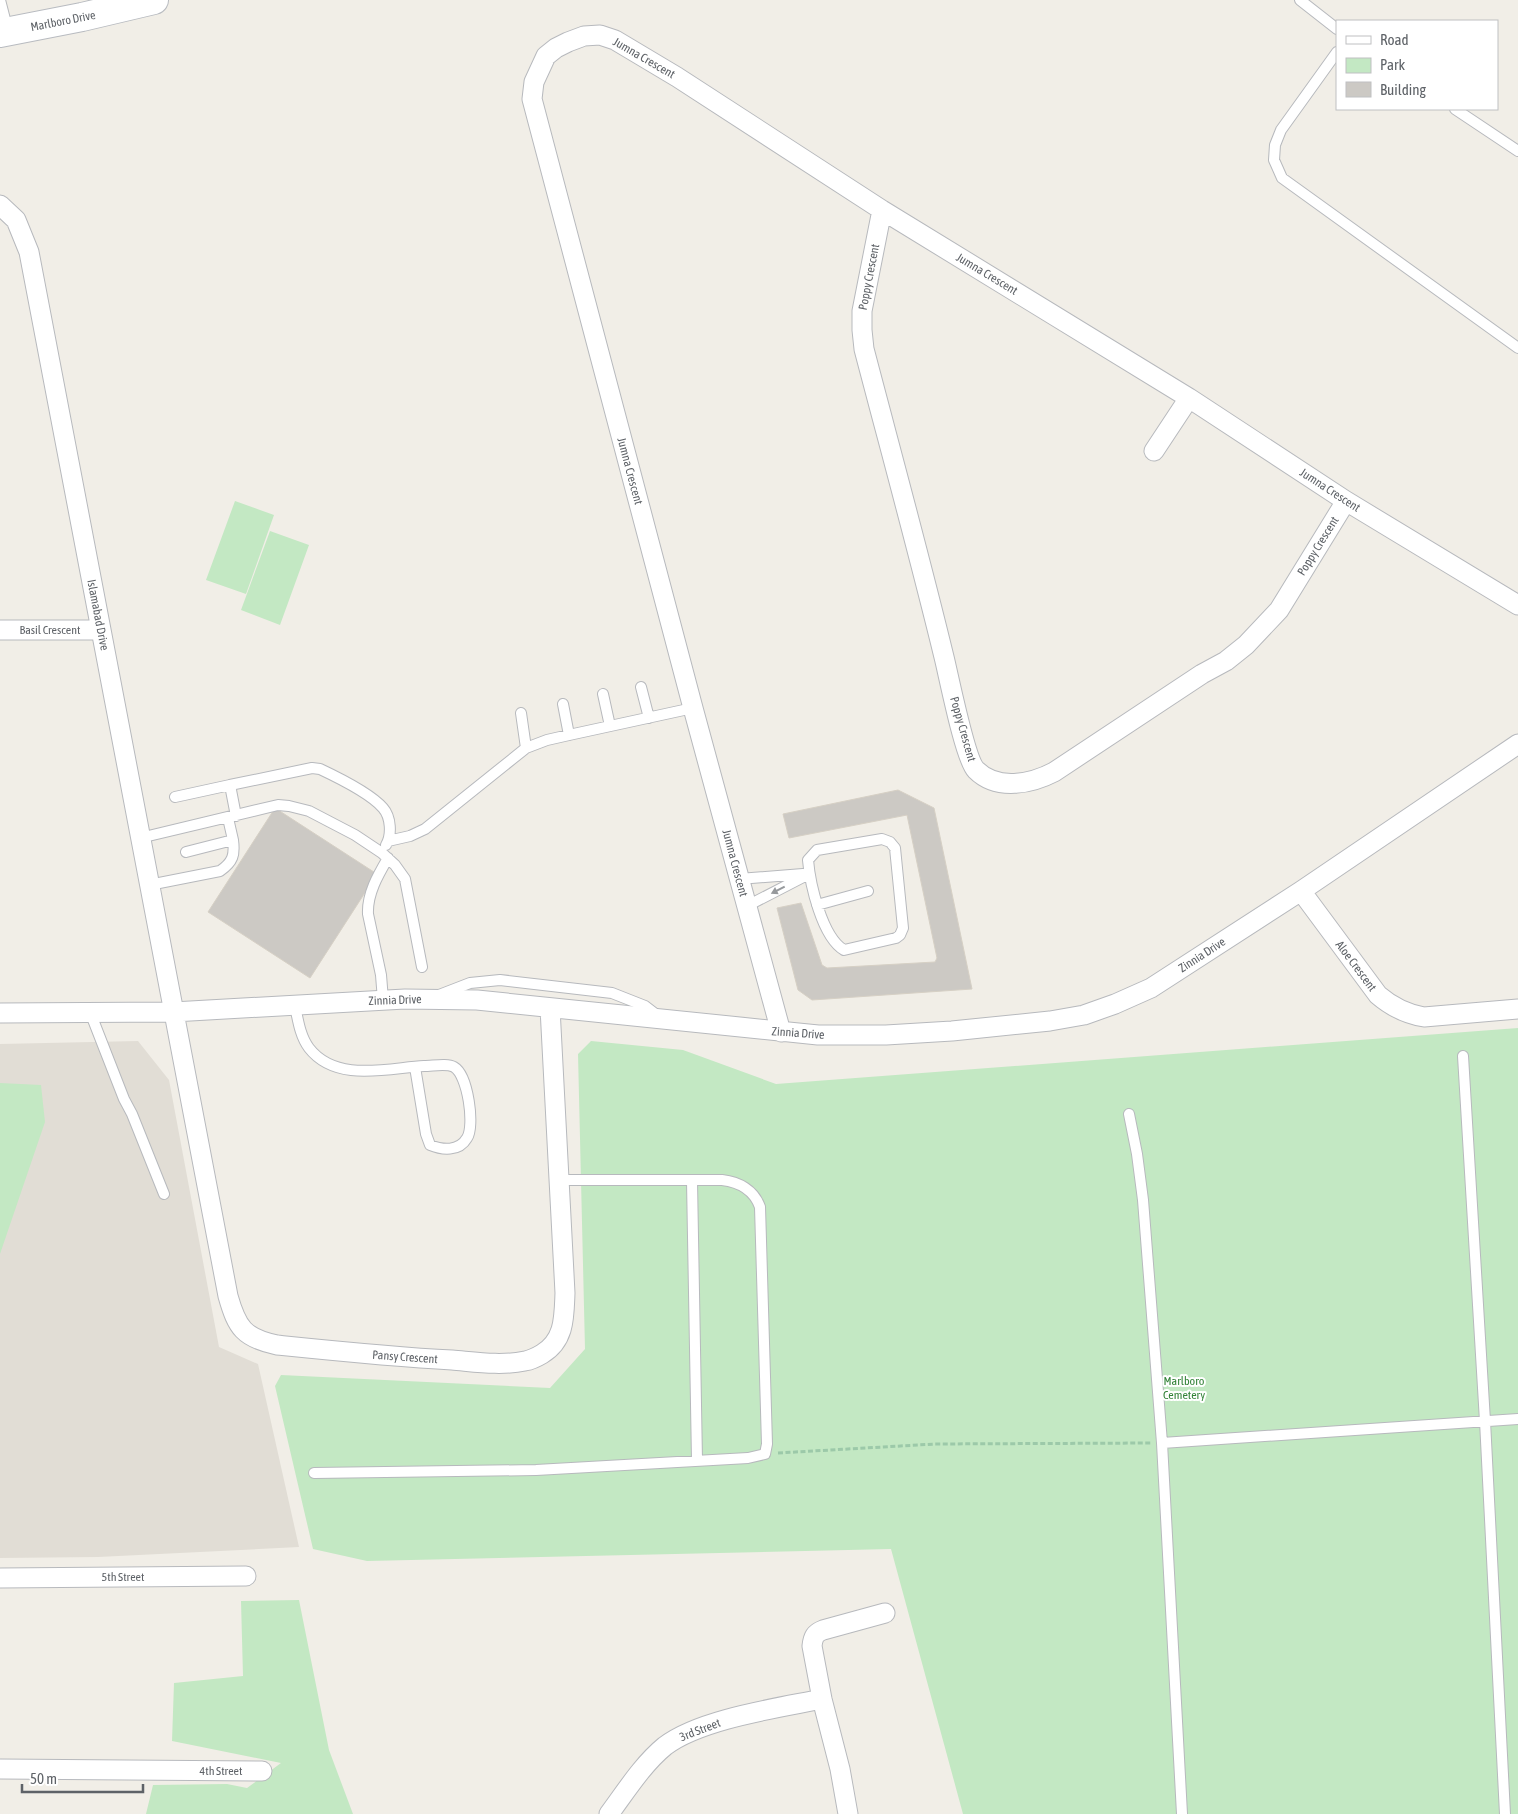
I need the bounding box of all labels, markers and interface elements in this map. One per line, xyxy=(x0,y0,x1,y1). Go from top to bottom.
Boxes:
street label: Marlboro Drive xyxy=(29,8,97,34)
legend xyxy=(1336,20,1498,110)
text: Road xyxy=(1380,31,1409,48)
street label: Jumna Crescent xyxy=(611,35,678,82)
text: Park xyxy=(1380,56,1405,73)
text: Building xyxy=(1380,81,1426,98)
street label: Poppy Crescent xyxy=(856,242,882,311)
street label: Jumna Crescent xyxy=(954,250,1021,298)
street label: Jumna Crescent xyxy=(614,436,646,507)
street label: Jumna Crescent xyxy=(1297,465,1363,515)
street label: Poppy Crescent xyxy=(1294,513,1342,578)
street label: Islamabad Drive xyxy=(84,578,112,652)
street label: Basil Crescent xyxy=(20,623,81,637)
street label: Poppy Crescent xyxy=(947,695,979,764)
street label: Jumna Crescent xyxy=(719,828,751,899)
one-way arrow xyxy=(771,886,785,894)
street label: Zinnia Drive xyxy=(1176,935,1228,975)
street label: Aloe Crescent xyxy=(1333,938,1380,994)
street label: Zinnia Drive xyxy=(368,992,422,1008)
street label: Zinnia Drive xyxy=(771,1024,825,1042)
street label: Pansy Crescent xyxy=(372,1348,439,1366)
park label: Marlboro Cemetery xyxy=(1163,1374,1205,1402)
street label: 5th Street xyxy=(102,1570,145,1584)
street label: 3rd Street xyxy=(677,1716,723,1744)
scale bar xyxy=(22,1762,144,1794)
street label: 4th Street xyxy=(200,1764,243,1778)
text: 50 m xyxy=(30,1770,57,1787)

